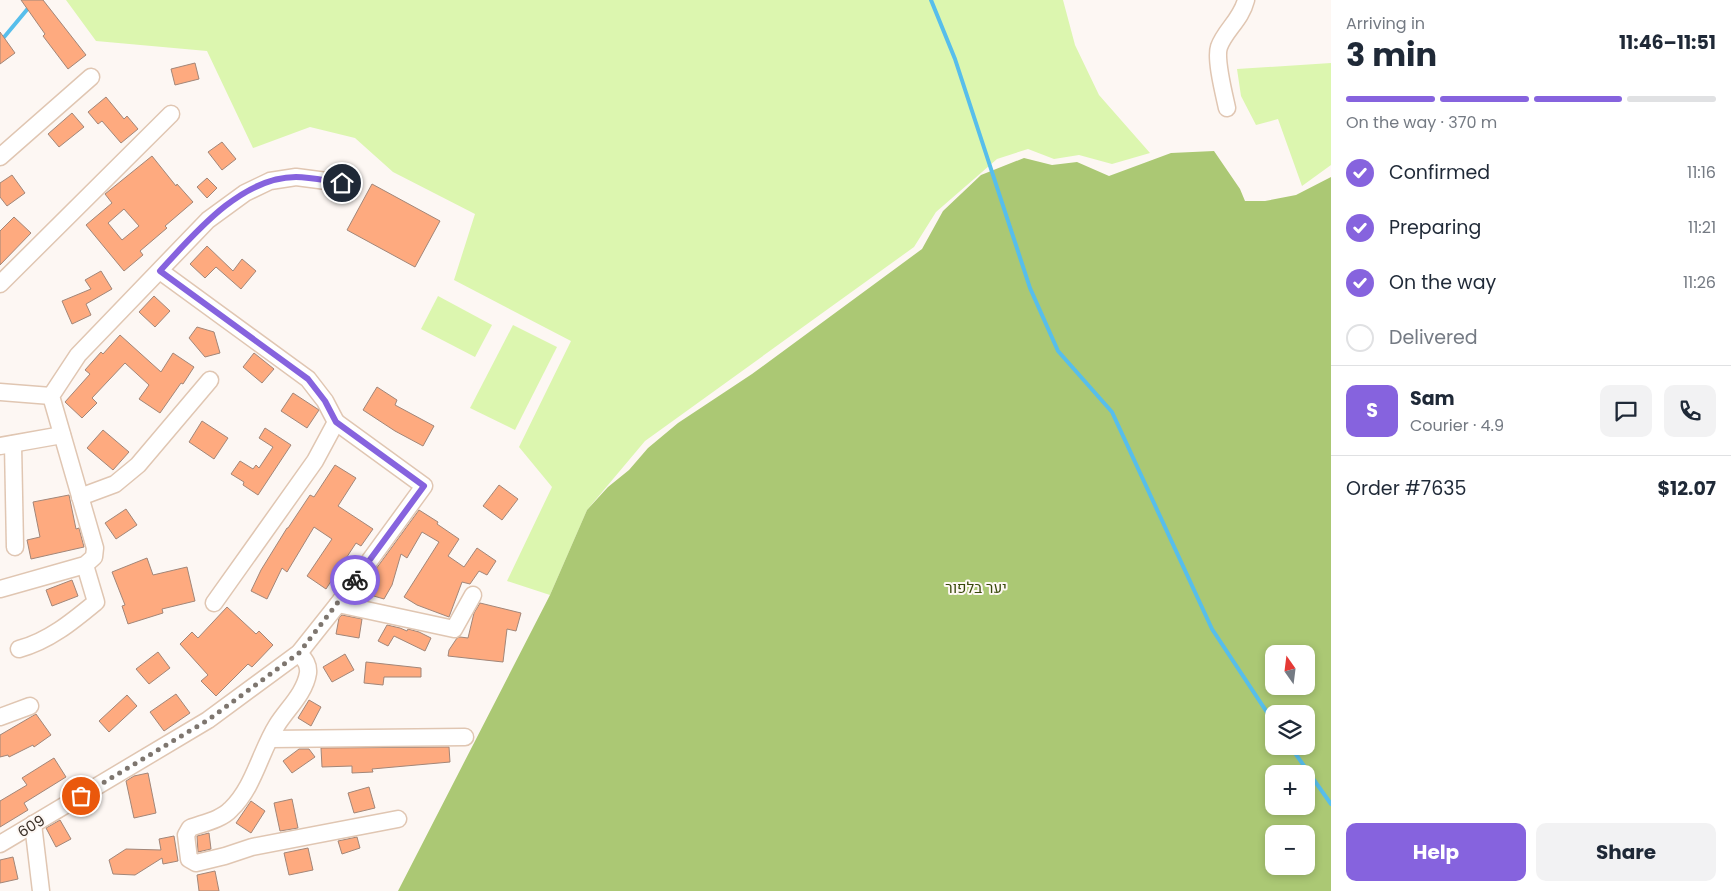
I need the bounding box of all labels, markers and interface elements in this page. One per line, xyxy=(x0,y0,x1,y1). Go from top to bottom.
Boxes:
text: Arriving in xyxy=(1346,12,1425,35)
text: 11:46–11:51 xyxy=(1619,29,1716,56)
text: 3 min xyxy=(1346,32,1437,77)
text: On the way · 370 m xyxy=(1346,111,1497,134)
icon: check xyxy=(1346,159,1374,187)
text: Confirmed xyxy=(1389,159,1490,186)
text: 11:16 xyxy=(1687,161,1716,184)
pin xyxy=(321,162,363,204)
icon: home xyxy=(328,169,356,197)
icon: check xyxy=(1346,214,1374,242)
text: Preparing xyxy=(1389,214,1481,241)
text: 11:21 xyxy=(1688,216,1716,239)
icon: check xyxy=(1346,269,1374,297)
text: On the way xyxy=(1389,269,1496,296)
text: 11:26 xyxy=(1683,271,1716,294)
text: Delivered xyxy=(1389,324,1478,351)
text: Sam xyxy=(1410,385,1455,412)
button: chat xyxy=(1600,385,1652,437)
button: phone xyxy=(1664,385,1716,437)
text: S xyxy=(1366,397,1378,424)
text: Courier · 4.9 xyxy=(1410,414,1504,437)
text: Order #7635 xyxy=(1346,475,1466,502)
text: $12.07 xyxy=(1658,475,1716,502)
courier xyxy=(330,555,380,605)
icon: bike xyxy=(341,566,369,594)
park label: יער בלפור xyxy=(945,577,1007,598)
north arrow xyxy=(1265,645,1315,695)
map controls xyxy=(1265,645,1315,875)
button: layers xyxy=(1265,705,1315,755)
button: + xyxy=(1265,765,1315,815)
pin xyxy=(60,775,102,817)
icon: bag xyxy=(67,782,95,810)
street label: 609 xyxy=(13,810,49,842)
button: Help xyxy=(1346,823,1526,881)
button: Share xyxy=(1536,823,1716,881)
button: − xyxy=(1265,825,1315,875)

